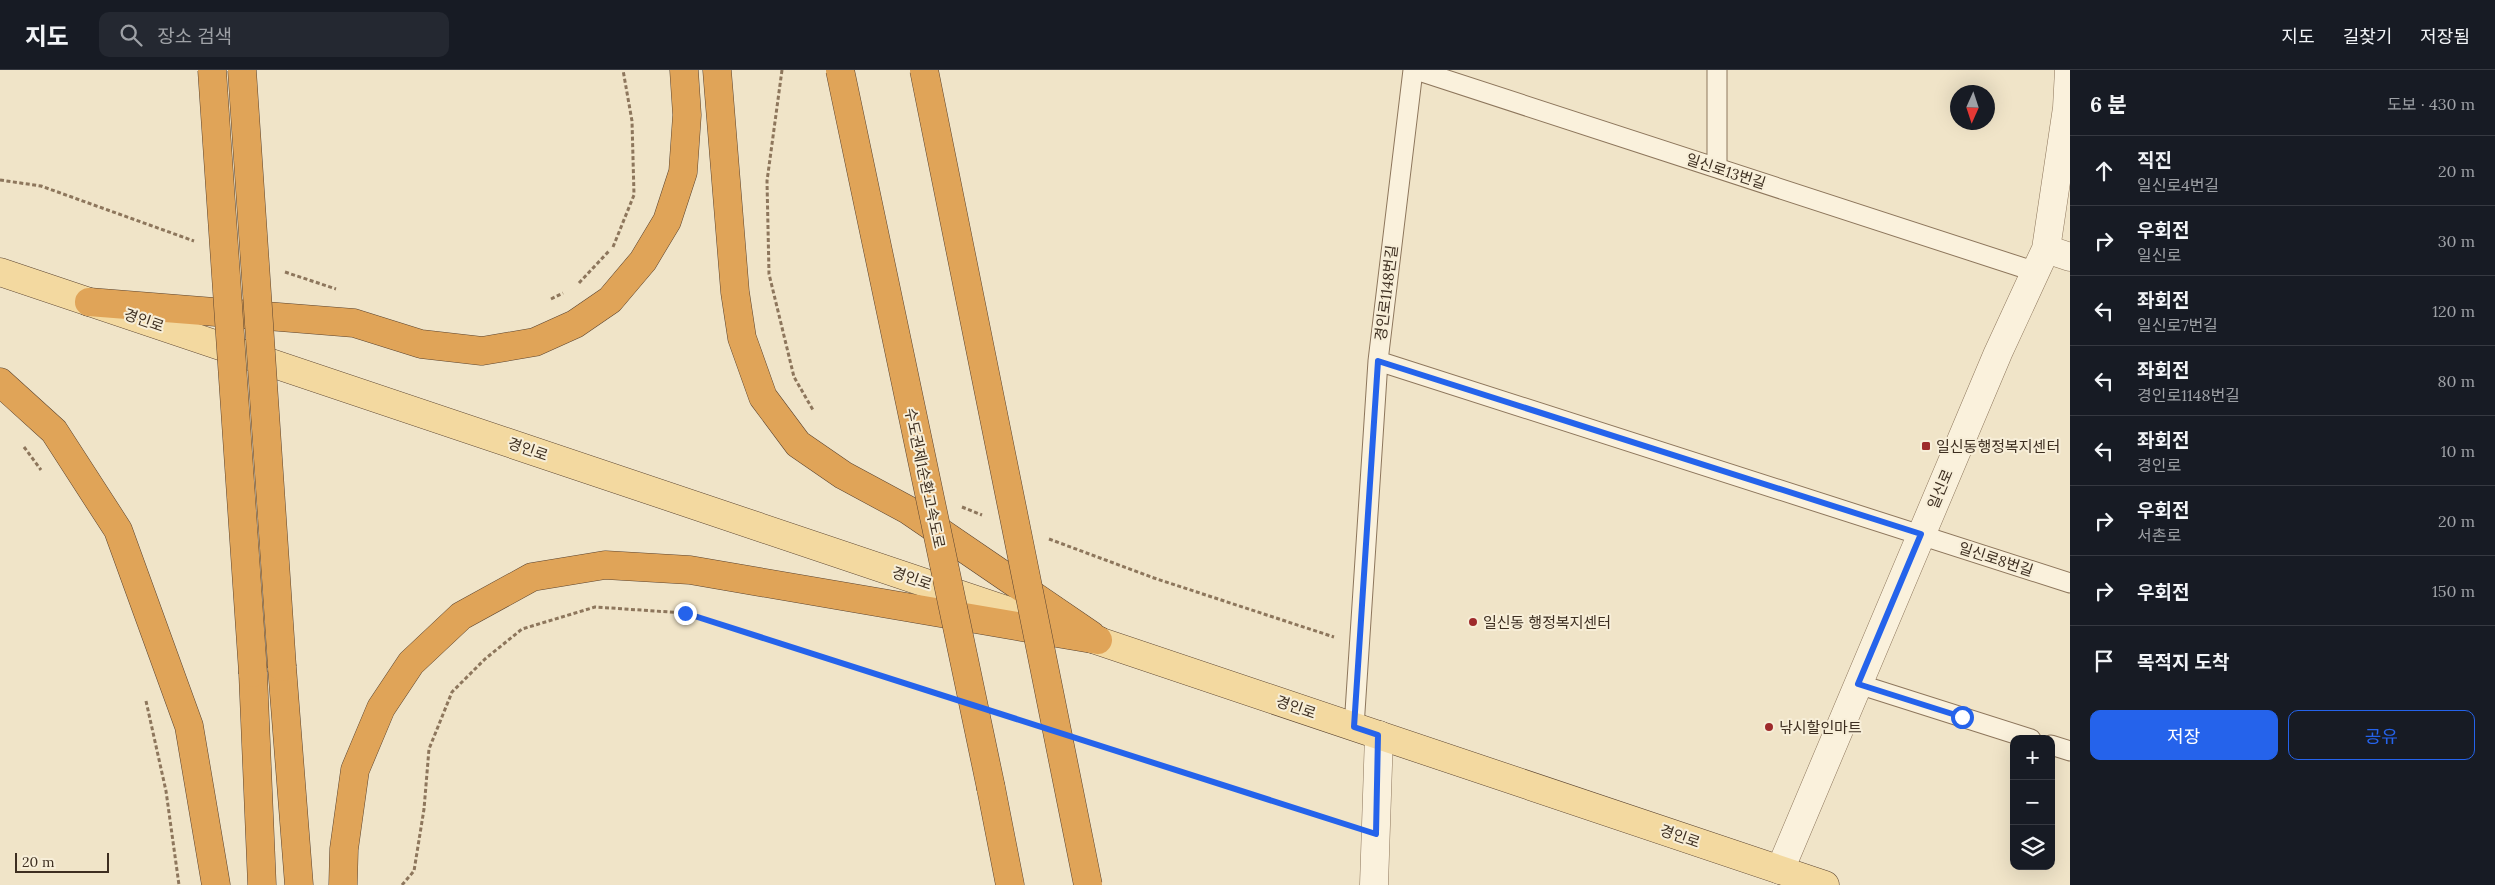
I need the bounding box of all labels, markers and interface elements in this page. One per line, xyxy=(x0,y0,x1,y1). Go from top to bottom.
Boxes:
search box xyxy=(99,12,449,57)
text: 지도 xyxy=(25,21,69,52)
icon: search xyxy=(117,21,145,49)
text: 장소 검색 xyxy=(157,24,232,48)
text: 지도 xyxy=(2282,25,2315,48)
text: 길찾기 xyxy=(2343,25,2392,48)
text: 저장됨 xyxy=(2420,25,2470,48)
north arrow xyxy=(1950,85,1995,130)
text: 6 분 xyxy=(2090,91,2127,118)
text: 도보 · 430 m xyxy=(2387,94,2475,114)
text: 직진 xyxy=(2137,148,2172,172)
street label: 일신로13번길 xyxy=(1684,149,1768,193)
icon: ahead xyxy=(2090,157,2118,185)
text: 20 m xyxy=(2438,161,2475,181)
text: 일신로4번길 xyxy=(2137,175,2219,195)
text: 우회전 xyxy=(2137,218,2189,242)
icon: right xyxy=(2090,227,2118,255)
text: 30 m xyxy=(2438,231,2475,251)
street label: 경인로1148번길 xyxy=(1371,244,1401,342)
text: 일신로 xyxy=(2137,245,2181,265)
text: 좌회전 xyxy=(2137,288,2189,312)
icon: left xyxy=(2090,297,2118,325)
text: 120 m xyxy=(2432,301,2475,321)
street label: 경인로 xyxy=(121,304,167,336)
text: 일신로7번길 xyxy=(2137,315,2218,335)
text: 좌회전 xyxy=(2137,358,2189,382)
icon: left xyxy=(2090,367,2118,395)
text: 80 m xyxy=(2438,371,2475,391)
text: 경인로1148번길 xyxy=(2137,385,2240,405)
street label: 수도권제1순환고속도로 xyxy=(901,406,949,550)
text: 좌회전 xyxy=(2137,428,2189,452)
street label: 경인로 xyxy=(505,433,551,465)
place label: 일신동행정복지센터 xyxy=(1936,437,2060,456)
icon: left xyxy=(2090,437,2118,465)
marker: 일신동행정복지센터 xyxy=(1920,440,1932,452)
text: 10 m xyxy=(2441,441,2475,461)
text: 경인로 xyxy=(2137,455,2181,475)
street label: 일신로 xyxy=(1923,466,1957,512)
text: 우회전 xyxy=(2137,498,2189,522)
icon: right xyxy=(2090,507,2118,535)
text: 20 m xyxy=(2438,511,2475,531)
text: 서촌로 xyxy=(2137,525,2181,545)
street label: 일신로8번길 xyxy=(1956,538,2036,580)
street label: 경인로 xyxy=(889,562,935,594)
icon: right xyxy=(2090,577,2118,605)
text: 우회전 xyxy=(2137,580,2189,604)
text: 150 m xyxy=(2432,581,2475,601)
route end xyxy=(674,602,697,625)
place label: 일신동 행정복지센터 xyxy=(1483,613,1611,632)
marker: 일신동 행정복지센터 xyxy=(1467,616,1479,628)
icon: arrive xyxy=(2090,647,2118,675)
text: 목적지 도착 xyxy=(2137,650,2229,674)
street label: 경인로 xyxy=(1273,691,1319,723)
route start xyxy=(1951,706,1974,729)
button: 저장 xyxy=(2090,710,2278,760)
button: 공유 xyxy=(2288,710,2475,760)
place label: 낚시할인마트 xyxy=(1779,718,1862,737)
marker: 낚시할인마트 xyxy=(1763,721,1775,733)
map controls xyxy=(2010,735,2055,870)
button: + xyxy=(2010,735,2055,780)
button: − xyxy=(2010,780,2055,825)
street label: 경인로 xyxy=(1657,820,1703,852)
button: layers xyxy=(2010,825,2055,870)
scale bar xyxy=(15,850,109,873)
text: 20 m xyxy=(22,853,54,871)

